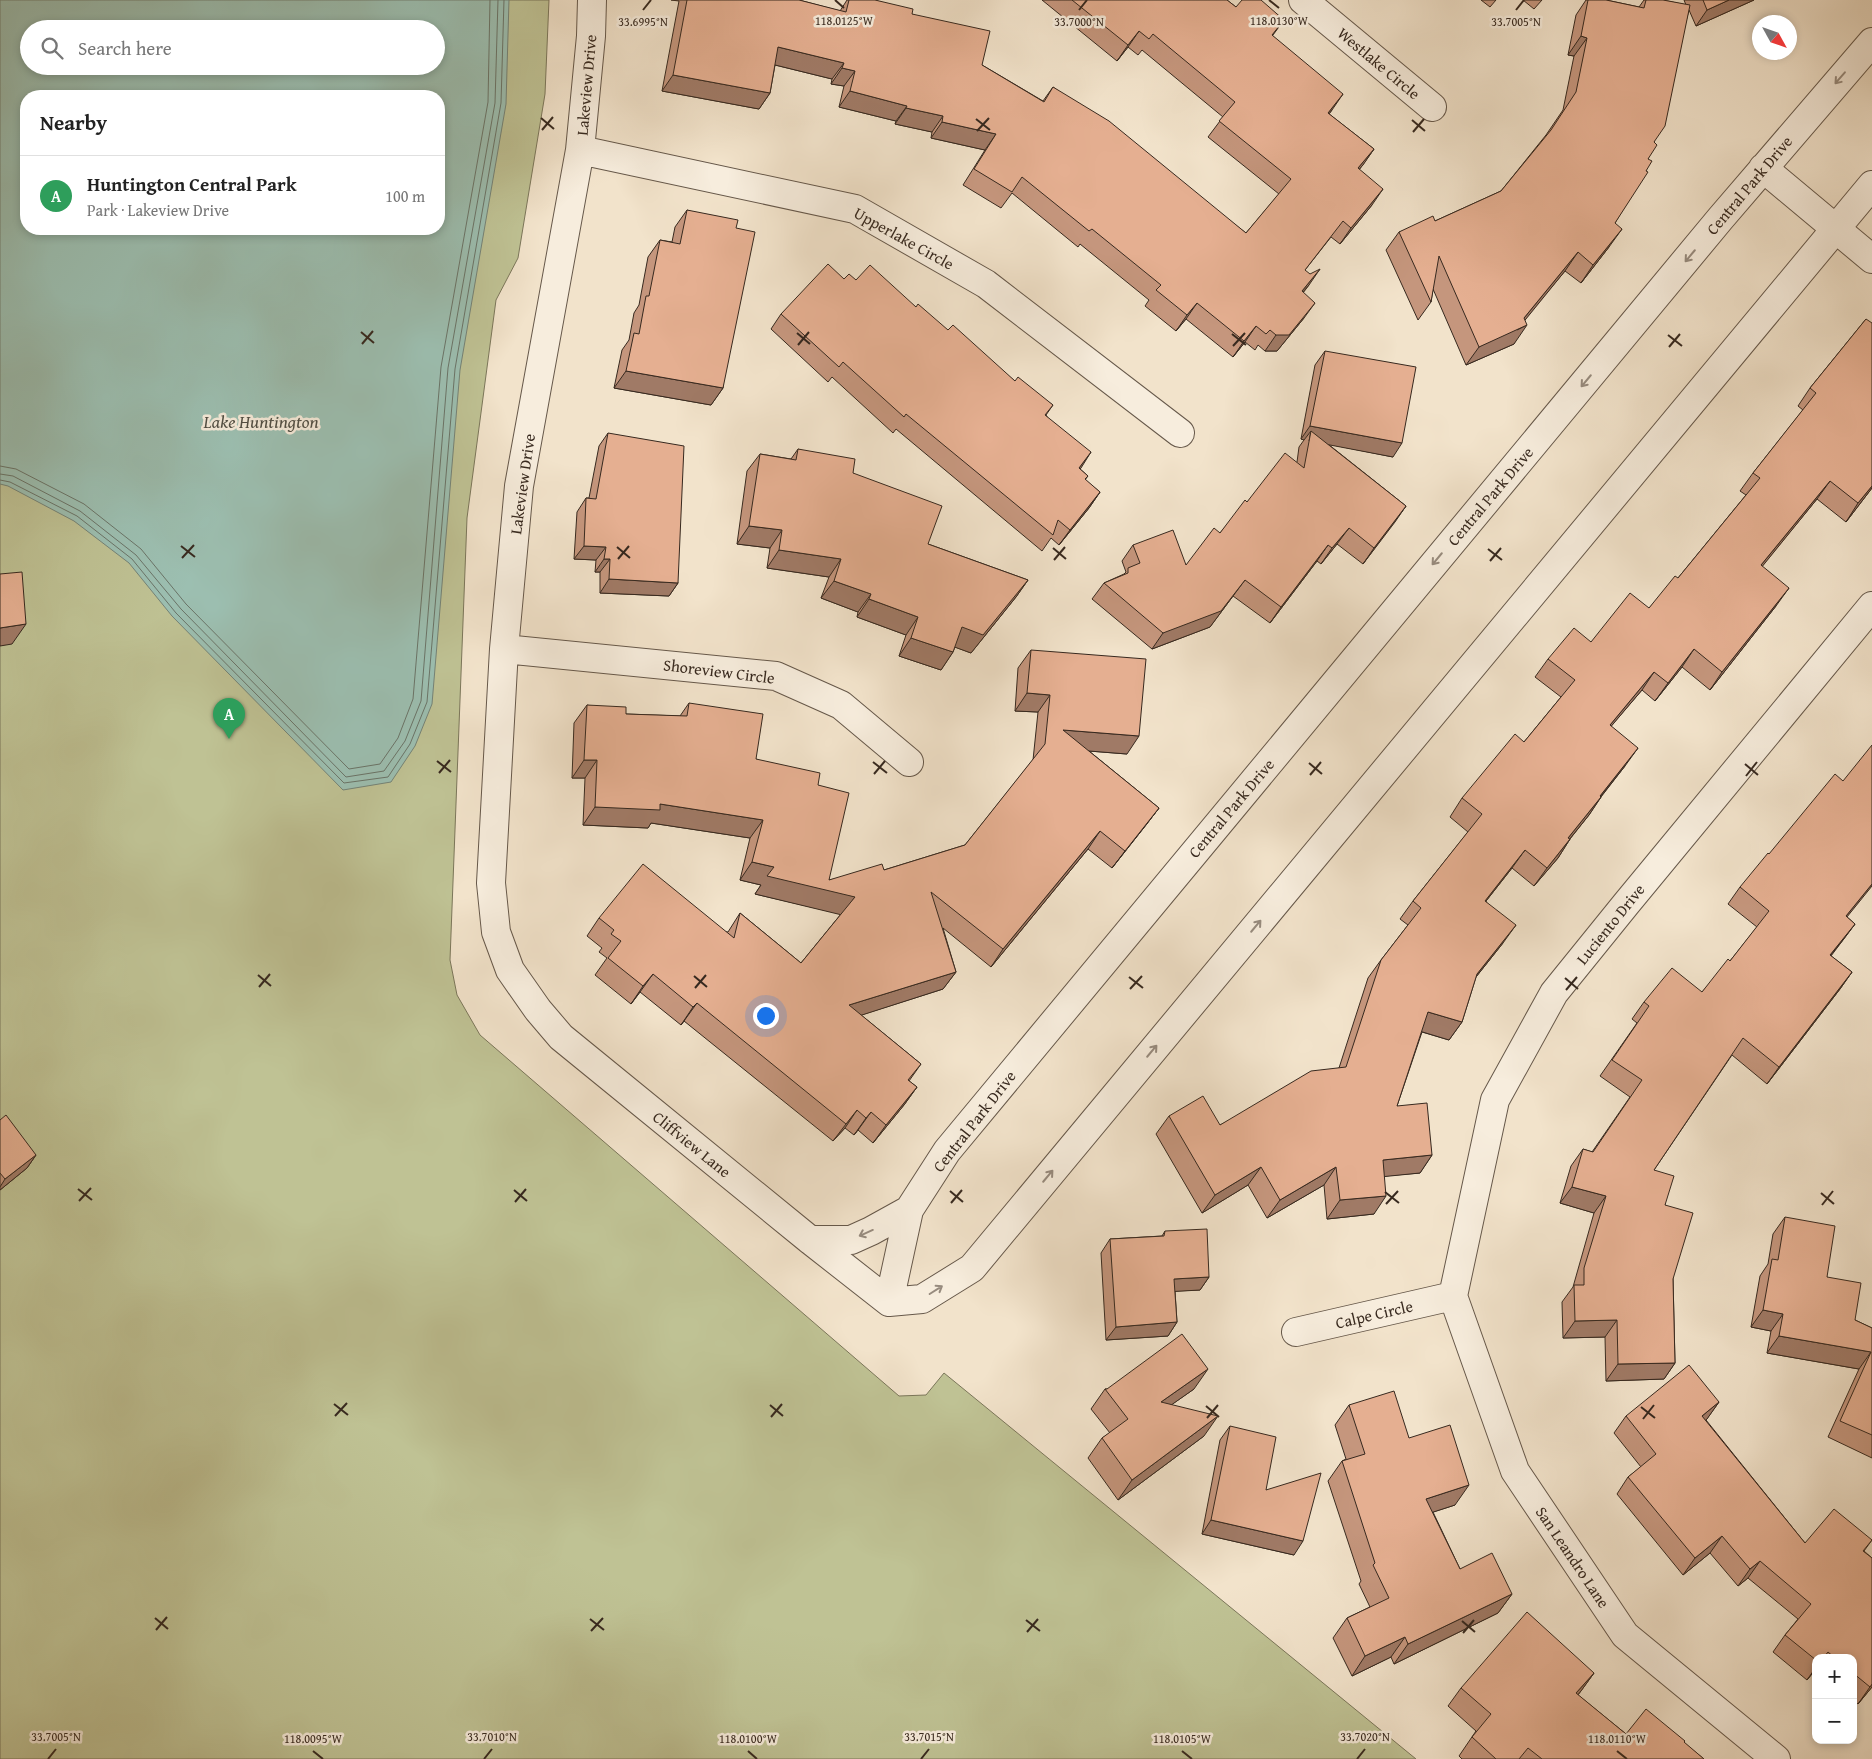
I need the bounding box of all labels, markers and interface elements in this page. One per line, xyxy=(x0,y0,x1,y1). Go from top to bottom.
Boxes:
text: 118.0125°W xyxy=(815,12,874,29)
text: 118.0130°W xyxy=(1250,12,1309,29)
text: 33.6995°N xyxy=(618,13,668,30)
text: 33.7000°N xyxy=(1054,13,1104,30)
text: 33.7005°N xyxy=(1491,13,1541,30)
north arrow xyxy=(1752,15,1797,60)
search box xyxy=(20,20,445,75)
street label: Westlake Circle xyxy=(1332,21,1426,105)
street label: Lakeview Drive xyxy=(570,33,602,137)
icon: search xyxy=(38,34,66,62)
text: Search here xyxy=(78,34,172,62)
one-way arrow xyxy=(1834,72,1846,85)
text: Nearby xyxy=(40,107,107,138)
street label: Central Park Drive xyxy=(1700,130,1798,240)
text: Huntington Central Park xyxy=(87,170,297,198)
text: A xyxy=(51,184,61,208)
text: 100 m xyxy=(385,184,425,208)
text: Park · Lakeview Drive xyxy=(87,198,229,222)
street label: Upperlake Circle xyxy=(850,201,958,275)
one-way arrow xyxy=(1684,249,1695,262)
one-way arrow xyxy=(1580,374,1591,387)
water label: Lake Huntington xyxy=(202,408,319,435)
street label: Lakeview Drive xyxy=(503,432,541,536)
street label: Central Park Drive xyxy=(1441,441,1539,551)
one-way arrow xyxy=(1432,553,1443,566)
street label: Shoreview Circle xyxy=(662,652,776,690)
pin: A xyxy=(213,698,245,739)
street label: Central Park Drive xyxy=(1182,753,1280,863)
street label: Luciento Drive xyxy=(1570,878,1650,970)
one-way arrow xyxy=(1251,920,1262,933)
your location xyxy=(753,1003,779,1029)
one-way arrow xyxy=(1147,1044,1158,1057)
street label: Central Park Drive xyxy=(927,1065,1021,1177)
street label: Cliffview Lane xyxy=(648,1105,736,1183)
one-way arrow xyxy=(1043,1169,1054,1182)
one-way arrow xyxy=(859,1229,874,1239)
one-way arrow xyxy=(928,1285,942,1295)
street label: Calpe Circle xyxy=(1333,1293,1415,1335)
street label: San Leandro Lane xyxy=(1530,1501,1616,1613)
map controls xyxy=(1812,1654,1857,1744)
button: + xyxy=(1812,1654,1857,1699)
button: − xyxy=(1812,1699,1857,1744)
text: 33.7005°N xyxy=(31,1728,81,1745)
text: 33.7010°N xyxy=(467,1728,517,1745)
text: 33.7015°N xyxy=(904,1728,954,1745)
text: 33.7020°N xyxy=(1340,1728,1390,1745)
text: 118.0095°W xyxy=(284,1730,343,1747)
text: 118.0100°W xyxy=(719,1730,778,1747)
text: 118.0105°W xyxy=(1153,1730,1212,1747)
text: 118.0110°W xyxy=(1588,1730,1647,1747)

